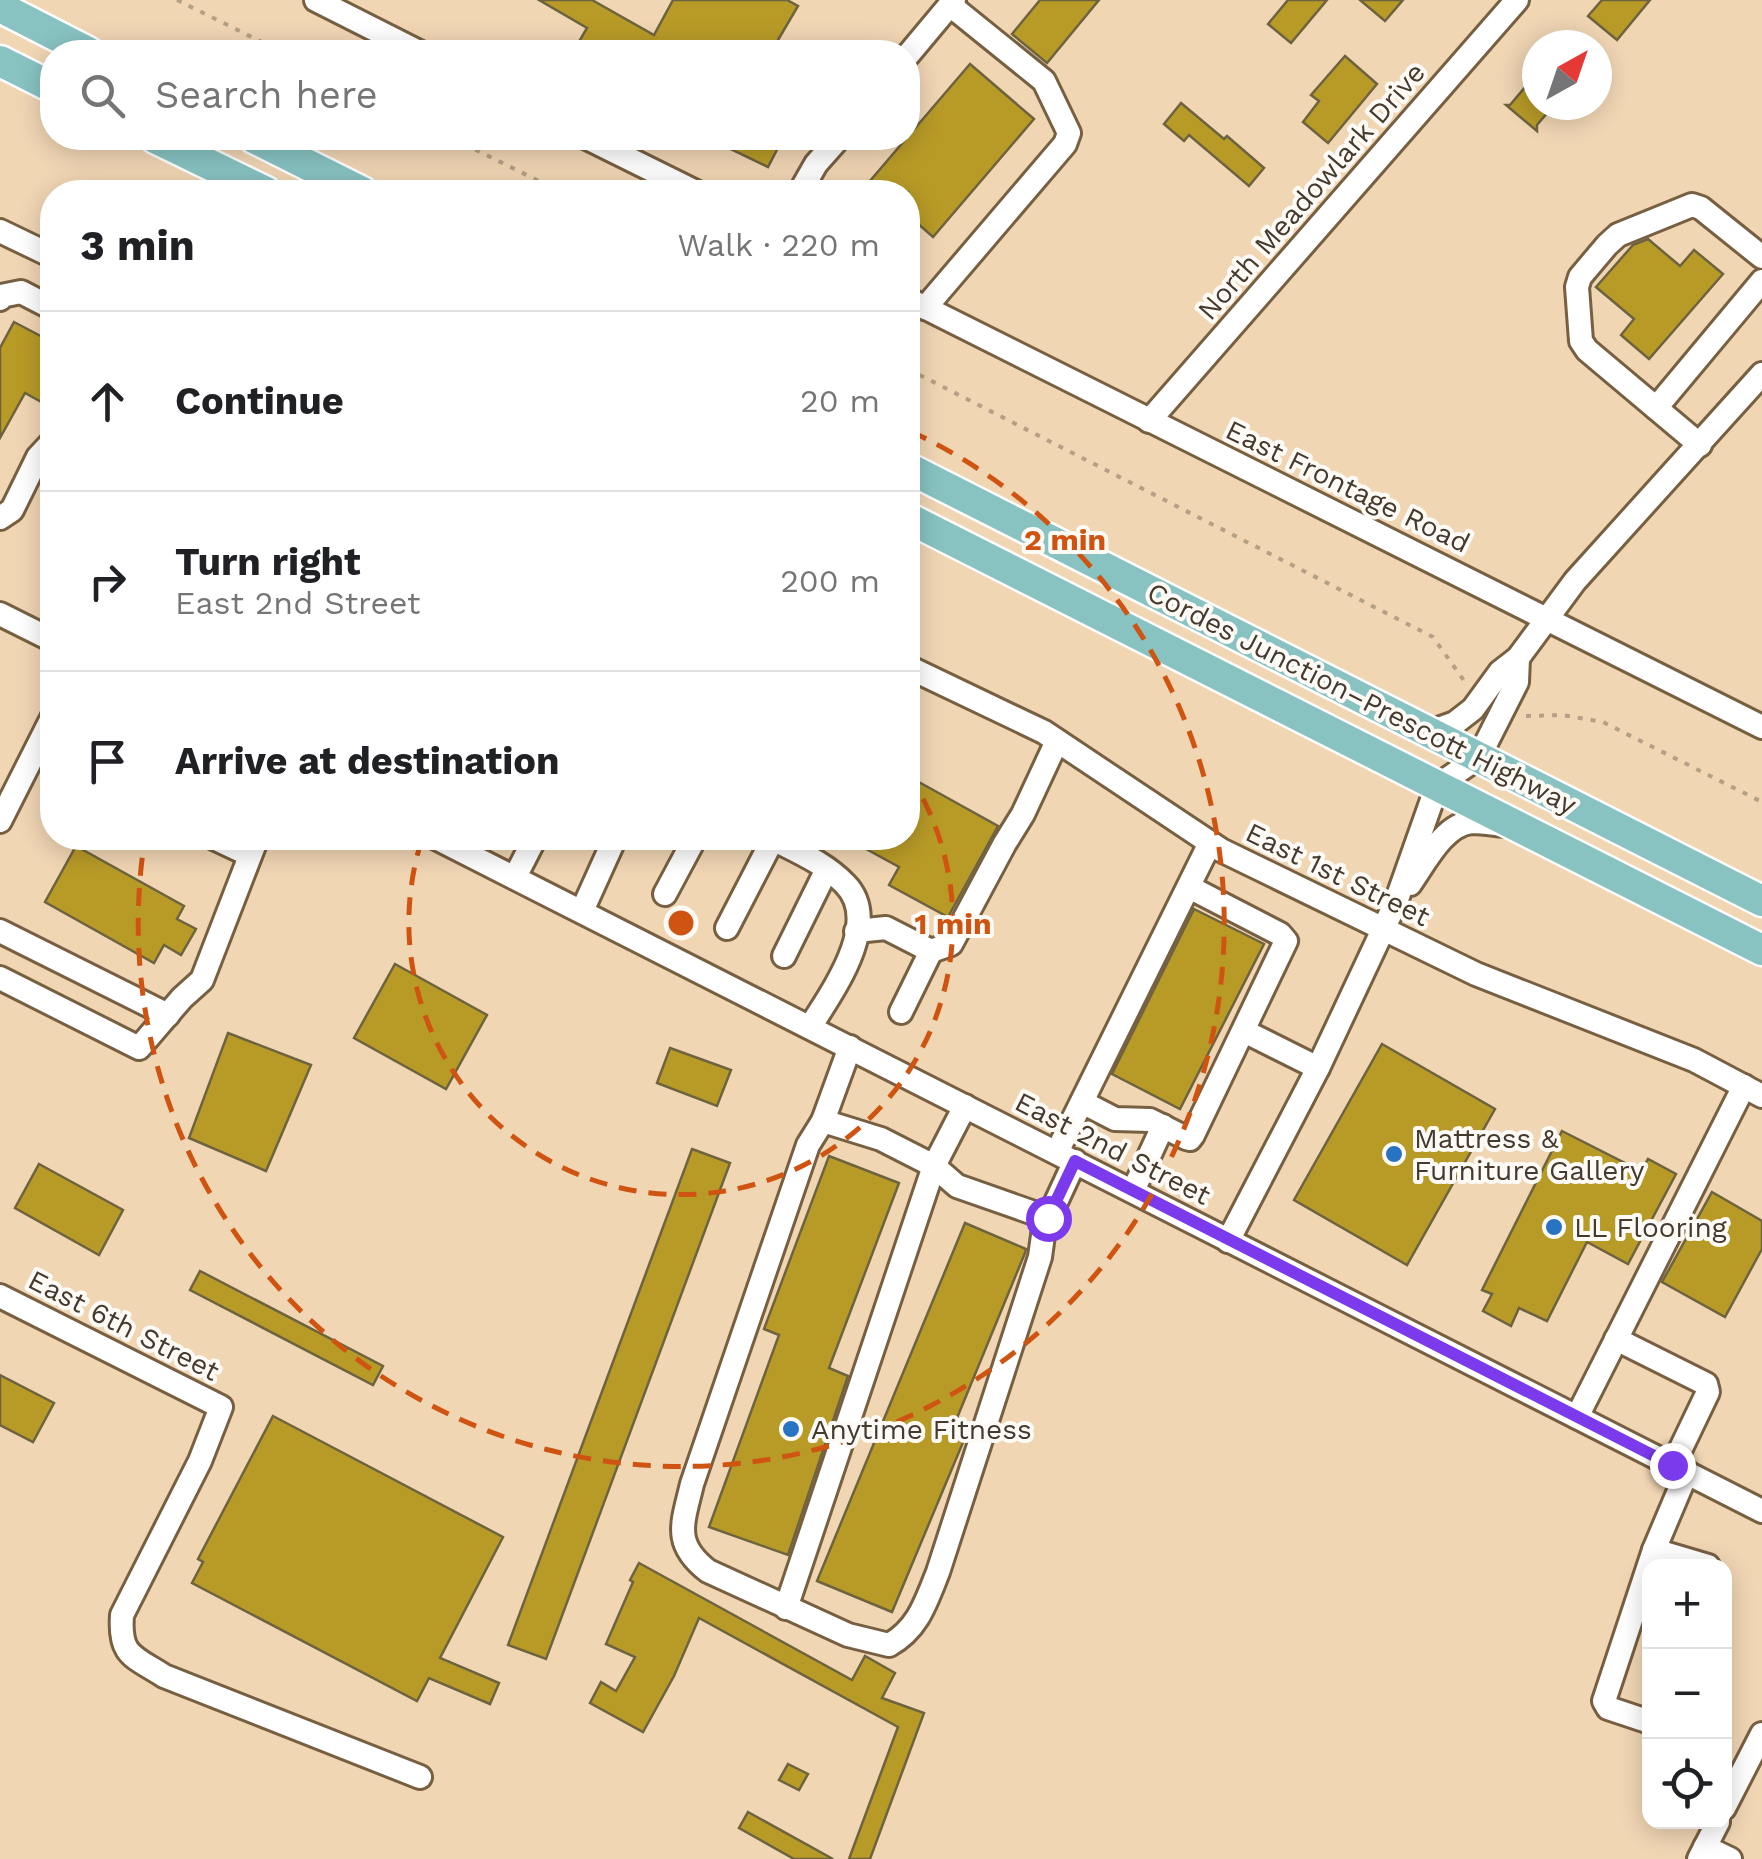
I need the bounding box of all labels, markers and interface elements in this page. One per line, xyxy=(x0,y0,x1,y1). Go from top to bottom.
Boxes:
north arrow xyxy=(1522,30,1612,120)
search box xyxy=(40,40,920,150)
street label: North Meadowlark Drive xyxy=(1191,56,1432,327)
icon: search xyxy=(75,68,130,123)
text: Search here xyxy=(155,73,378,117)
text: 3 min xyxy=(80,221,195,270)
text: Walk · 220 m xyxy=(678,226,880,264)
icon: ahead xyxy=(80,374,135,429)
text: Continue xyxy=(175,379,344,423)
text: 20 m xyxy=(800,382,880,420)
street label: East Frontage Road xyxy=(1221,413,1475,560)
text: 2 min xyxy=(1024,522,1106,557)
text: Turn right xyxy=(175,540,361,584)
icon: right xyxy=(80,554,135,609)
text: 200 m xyxy=(780,562,880,600)
street label: Cordes Junction–Prescott Highway xyxy=(1142,575,1582,822)
text: East 2nd Street xyxy=(175,584,420,622)
icon: arrive xyxy=(80,734,135,789)
text: Arrive at destination xyxy=(175,739,560,783)
street label: East 1st Street xyxy=(1240,816,1435,933)
centre of rings xyxy=(663,905,699,941)
text: 1 min xyxy=(914,906,992,941)
street label: East 2nd Street xyxy=(1010,1085,1216,1212)
place label: Mattress & Furniture Gallery xyxy=(1414,1122,1645,1187)
marker: Mattress & Furniture Gallery xyxy=(1383,1143,1405,1165)
route start xyxy=(1026,1196,1072,1242)
place label: LL Flooring xyxy=(1574,1211,1727,1244)
marker: LL Flooring xyxy=(1543,1216,1565,1238)
street label: East 6th Street xyxy=(23,1263,225,1388)
place label: Anytime Fitness xyxy=(811,1413,1032,1446)
marker: Anytime Fitness xyxy=(780,1418,802,1440)
route end xyxy=(1650,1443,1696,1489)
map controls xyxy=(1642,1559,1732,1829)
button: + xyxy=(1642,1559,1732,1649)
button: − xyxy=(1642,1649,1732,1739)
button: locate xyxy=(1642,1739,1732,1829)

